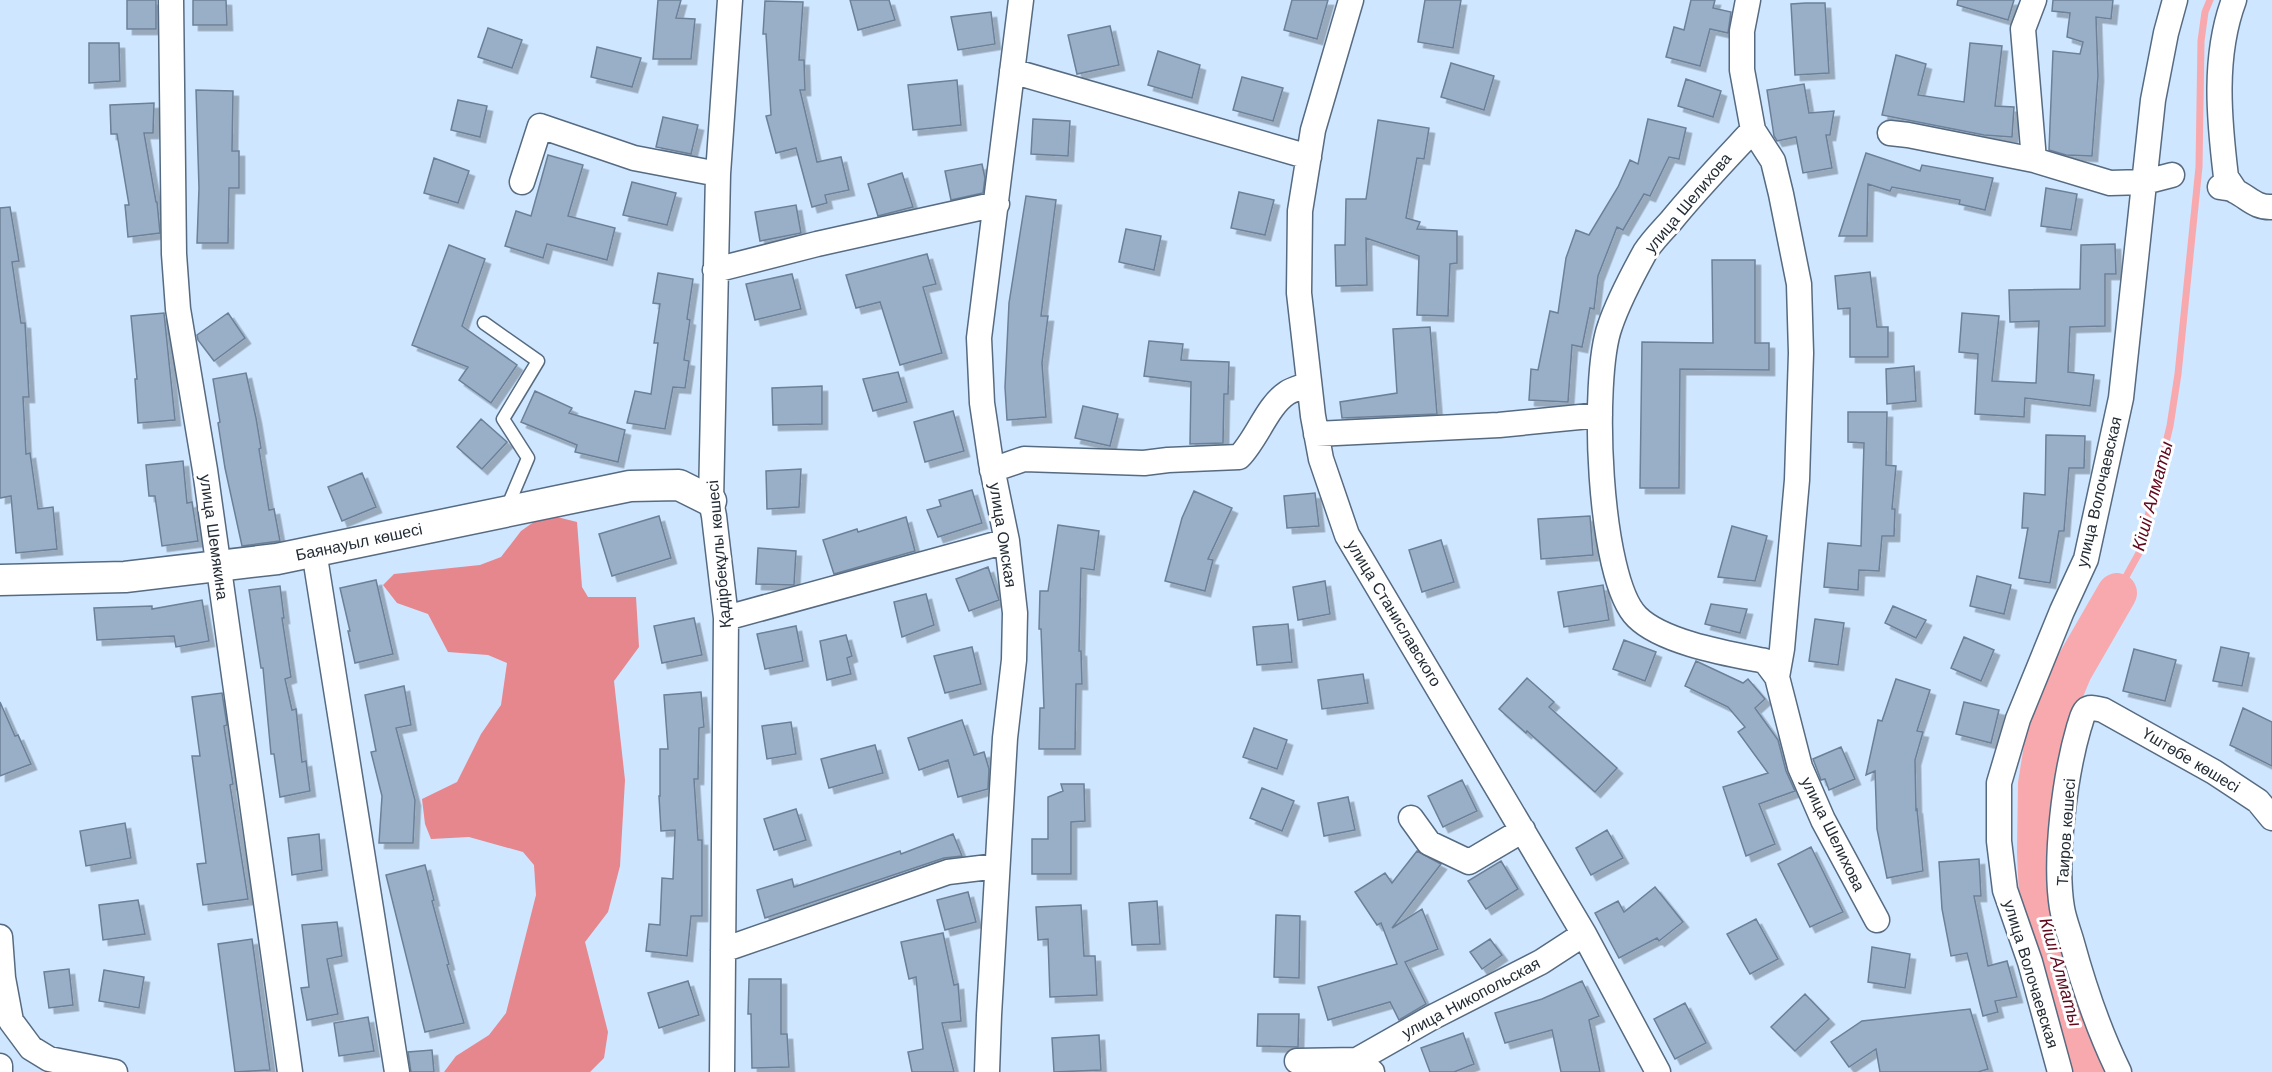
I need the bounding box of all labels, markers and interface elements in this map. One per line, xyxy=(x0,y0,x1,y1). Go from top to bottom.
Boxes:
street label: улица Шелихова xyxy=(1641,149,1735,257)
street label: улица Волочаевская xyxy=(2072,415,2126,569)
water label: Кіші Алматы xyxy=(2127,439,2177,553)
street label: улица Шемякина xyxy=(196,473,232,601)
street label: Қадірбекұлы көшесі xyxy=(703,479,735,629)
street label: улица Омская xyxy=(985,481,1021,589)
street label: Баянауыл көшесі xyxy=(294,519,424,565)
street label: улица Станиславского xyxy=(1343,536,1445,690)
street label: Үштөбе көшесі xyxy=(2139,723,2243,797)
street label: улица Шелихова xyxy=(1797,774,1869,894)
street label: Таиров көшесі xyxy=(2053,778,2079,886)
street label: улица Волочаевская xyxy=(1999,898,2063,1050)
water label: Кіші Алматы xyxy=(2035,915,2087,1029)
street label: улица Никопольская xyxy=(1399,954,1543,1042)

